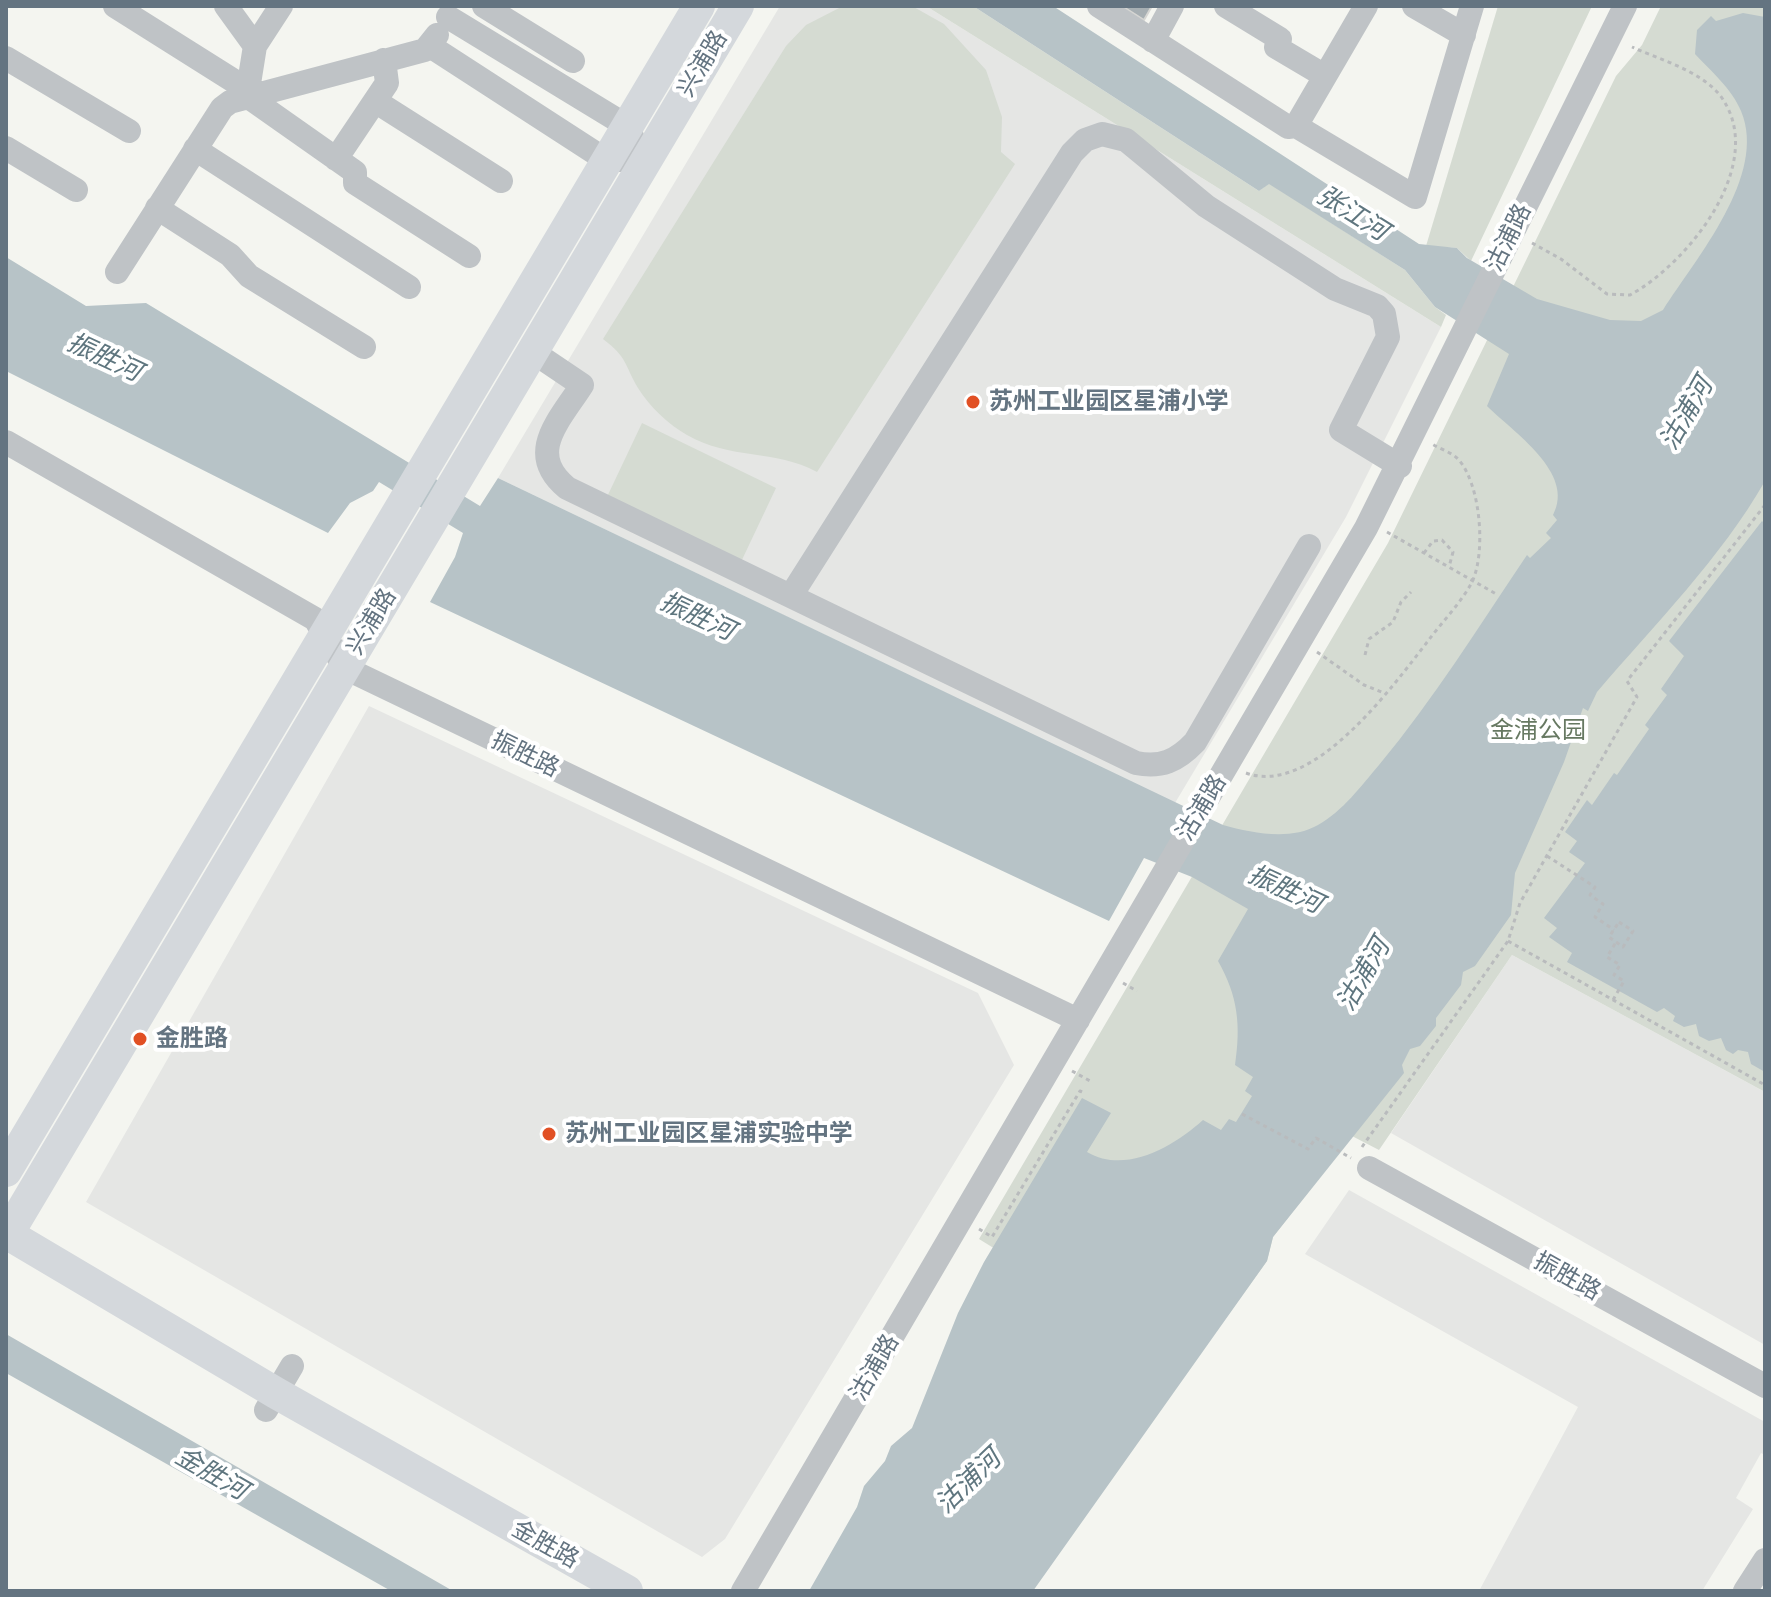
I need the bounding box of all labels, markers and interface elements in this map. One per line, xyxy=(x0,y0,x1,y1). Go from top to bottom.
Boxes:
street label: 兴浦路 xyxy=(672,26,734,102)
water label: 张江河 xyxy=(1311,180,1393,248)
street label: 沽浦路 xyxy=(1480,199,1538,277)
water label: 振胜河 xyxy=(62,327,146,389)
water label: 沽浦河 xyxy=(1654,372,1720,456)
place label: 苏州工业园区星浦小学 xyxy=(989,388,1229,416)
marker: 苏州工业园区星浦小学 xyxy=(964,393,982,411)
street label: 兴浦路 xyxy=(341,584,403,660)
water label: 振胜河 xyxy=(655,586,739,648)
park label: 金浦公园 xyxy=(1490,717,1586,745)
street label: 振胜路 xyxy=(486,726,564,784)
street label: 沽浦路 xyxy=(1171,770,1233,846)
water label: 振胜河 xyxy=(1243,859,1327,921)
water label: 沽浦河 xyxy=(1331,933,1397,1017)
place label: 金胜路 xyxy=(156,1025,228,1053)
marker: 金胜路 xyxy=(131,1030,149,1048)
place label: 苏州工业园区星浦实验中学 xyxy=(565,1120,853,1148)
marker: 苏州工业园区星浦实验中学 xyxy=(540,1125,558,1143)
street label: 振胜路 xyxy=(1529,1247,1605,1307)
street label: 沽浦路 xyxy=(845,1330,905,1406)
water label: 金胜河 xyxy=(169,1441,253,1507)
water label: 沽浦河 xyxy=(930,1444,1008,1520)
street label: 金胜路 xyxy=(507,1515,583,1575)

